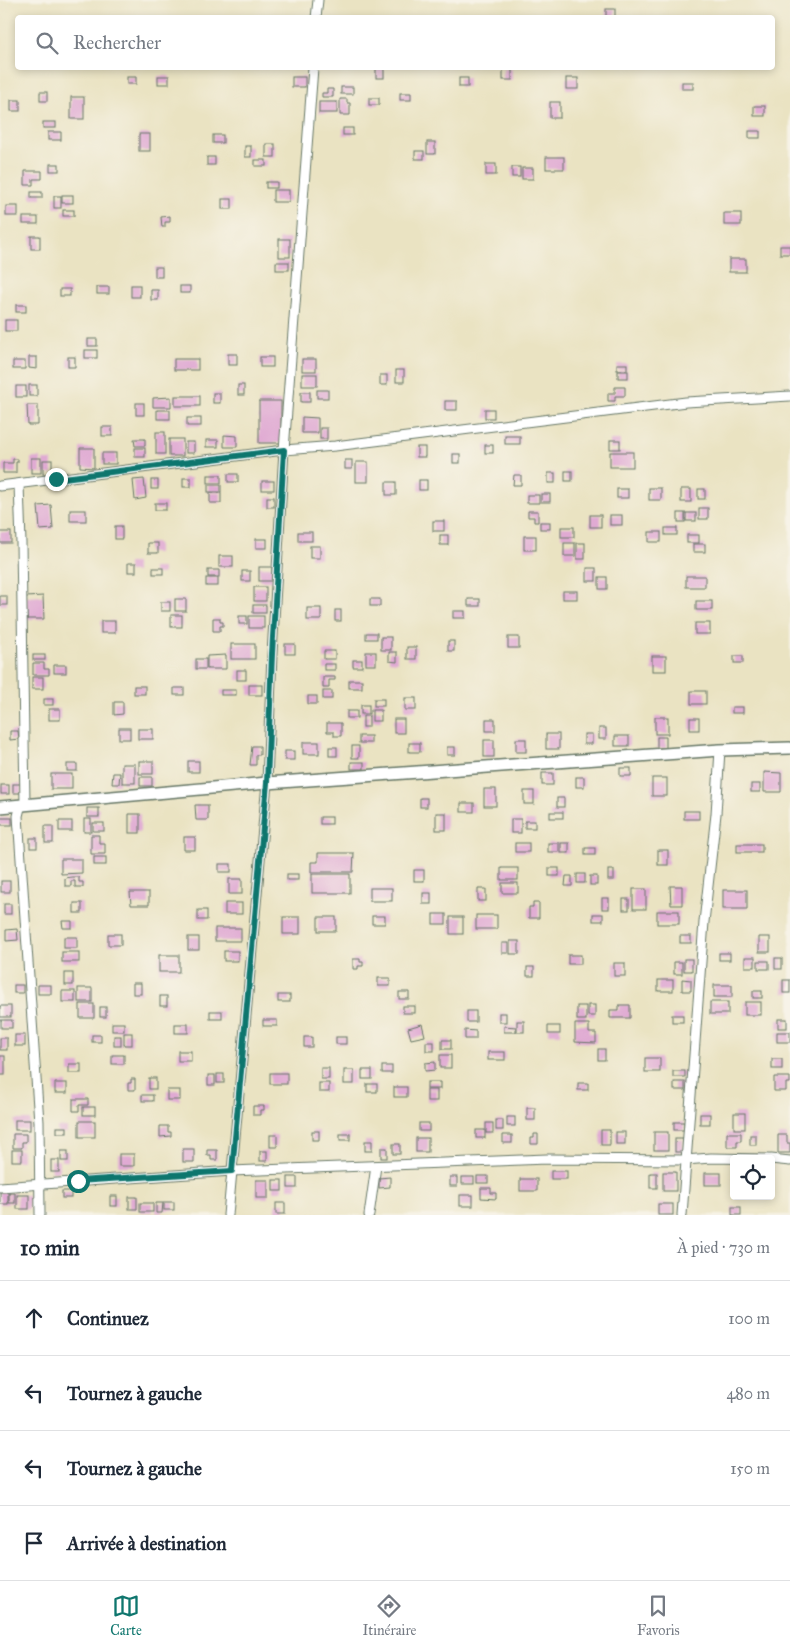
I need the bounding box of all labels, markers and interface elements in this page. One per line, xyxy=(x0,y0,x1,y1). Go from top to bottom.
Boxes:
search box xyxy=(15,15,775,70)
icon: search xyxy=(33,29,61,57)
text: Rechercher xyxy=(73,31,161,54)
route end xyxy=(45,468,68,491)
map controls xyxy=(730,1155,775,1200)
button: locate xyxy=(730,1155,775,1200)
route start xyxy=(67,1170,90,1193)
text: 10 min xyxy=(20,1235,80,1261)
text: À pied · 730 m xyxy=(677,1238,770,1257)
icon: ahead xyxy=(20,1304,48,1332)
text: Continuez xyxy=(67,1307,149,1330)
text: 100 m xyxy=(728,1309,770,1328)
icon: left xyxy=(20,1379,48,1407)
text: Tournez à gauche xyxy=(67,1382,202,1405)
text: 480 m xyxy=(726,1384,770,1403)
icon: left xyxy=(20,1454,48,1482)
text: Tournez à gauche xyxy=(67,1457,202,1480)
text: 150 m xyxy=(730,1459,770,1478)
icon: arrive xyxy=(20,1529,48,1557)
text: Arrivée à destination xyxy=(67,1532,226,1555)
tab: Carte xyxy=(110,1592,142,1639)
tab: Itinéraire xyxy=(363,1592,416,1639)
tab: Favoris xyxy=(637,1592,680,1639)

